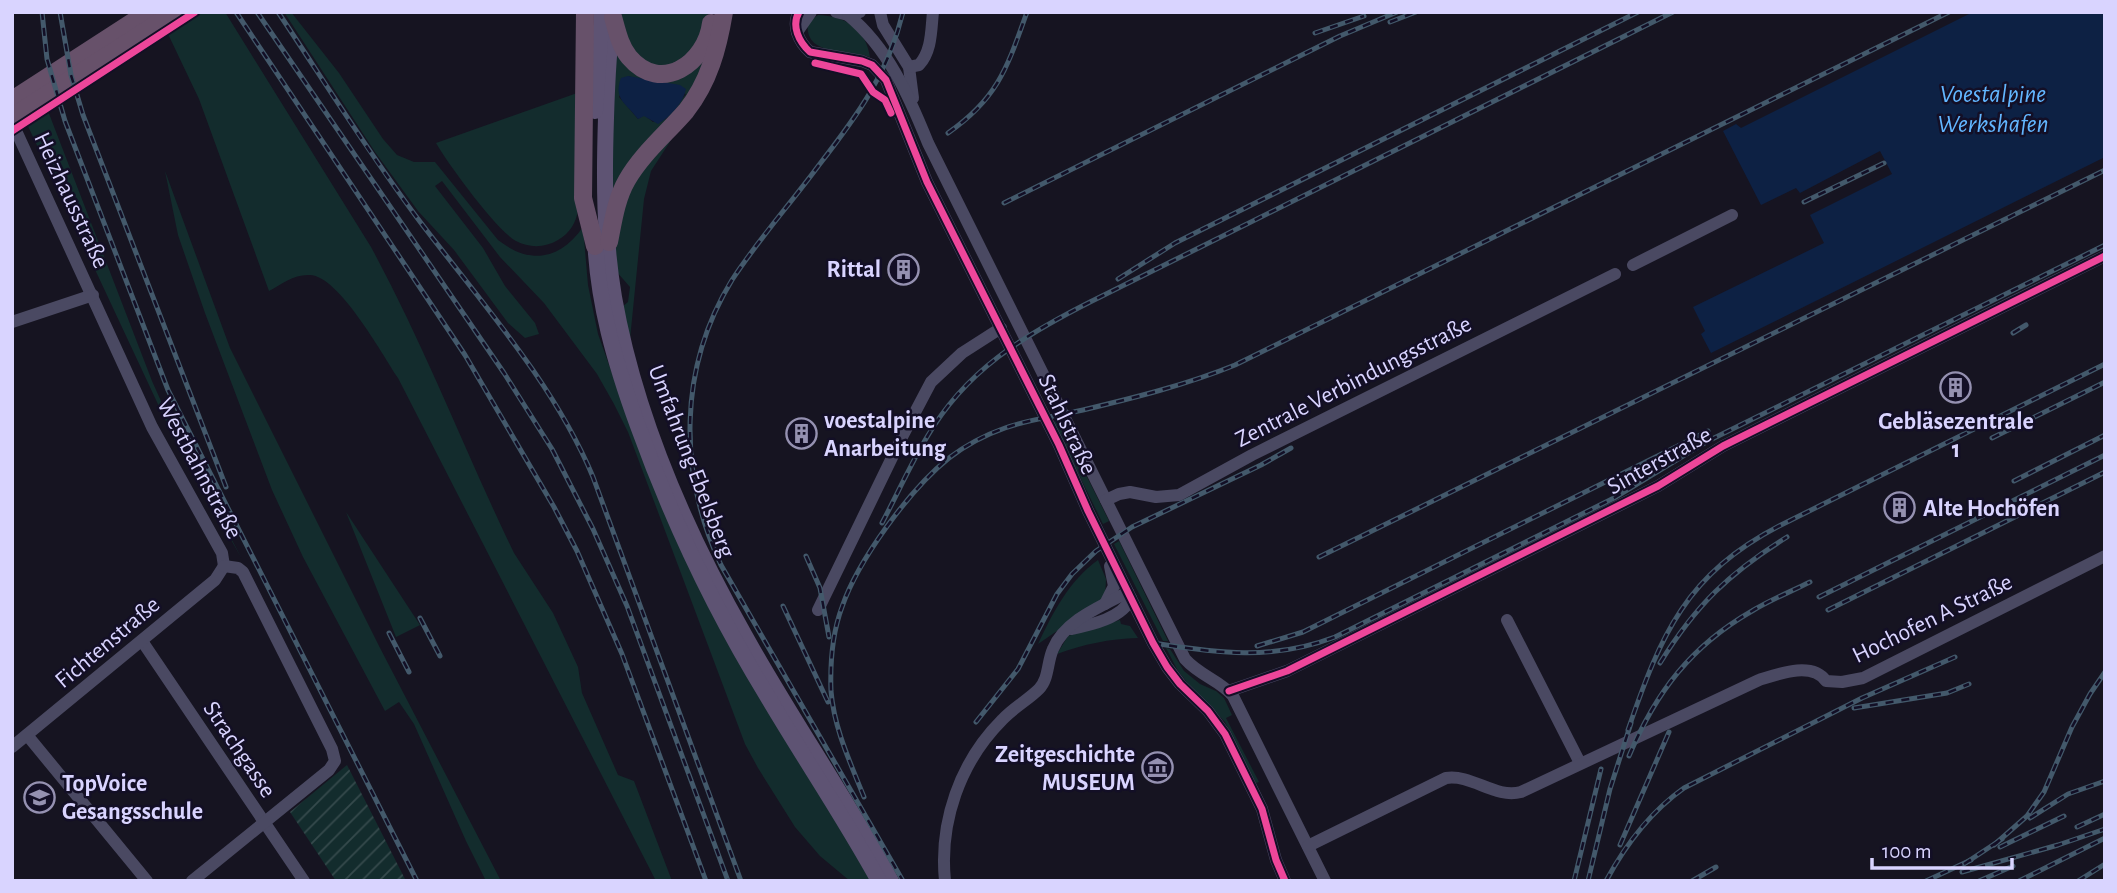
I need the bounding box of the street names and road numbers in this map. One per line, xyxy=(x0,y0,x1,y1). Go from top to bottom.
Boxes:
street label: Heizhausstraße xyxy=(29,129,113,272)
street label: Zentrale Verbindungsstraße xyxy=(1232,312,1475,452)
street label: Umfahrung Ebelsberg xyxy=(643,362,739,561)
street label: Stahlstraße xyxy=(1033,370,1101,478)
street label: Westbahnstraße xyxy=(152,394,246,543)
street label: Sinterstraße xyxy=(1603,422,1716,499)
street label: Hochofen A Straße xyxy=(1849,570,2016,668)
street label: Fichtenstraße xyxy=(51,592,164,693)
street label: Strachgasse xyxy=(198,697,280,802)

